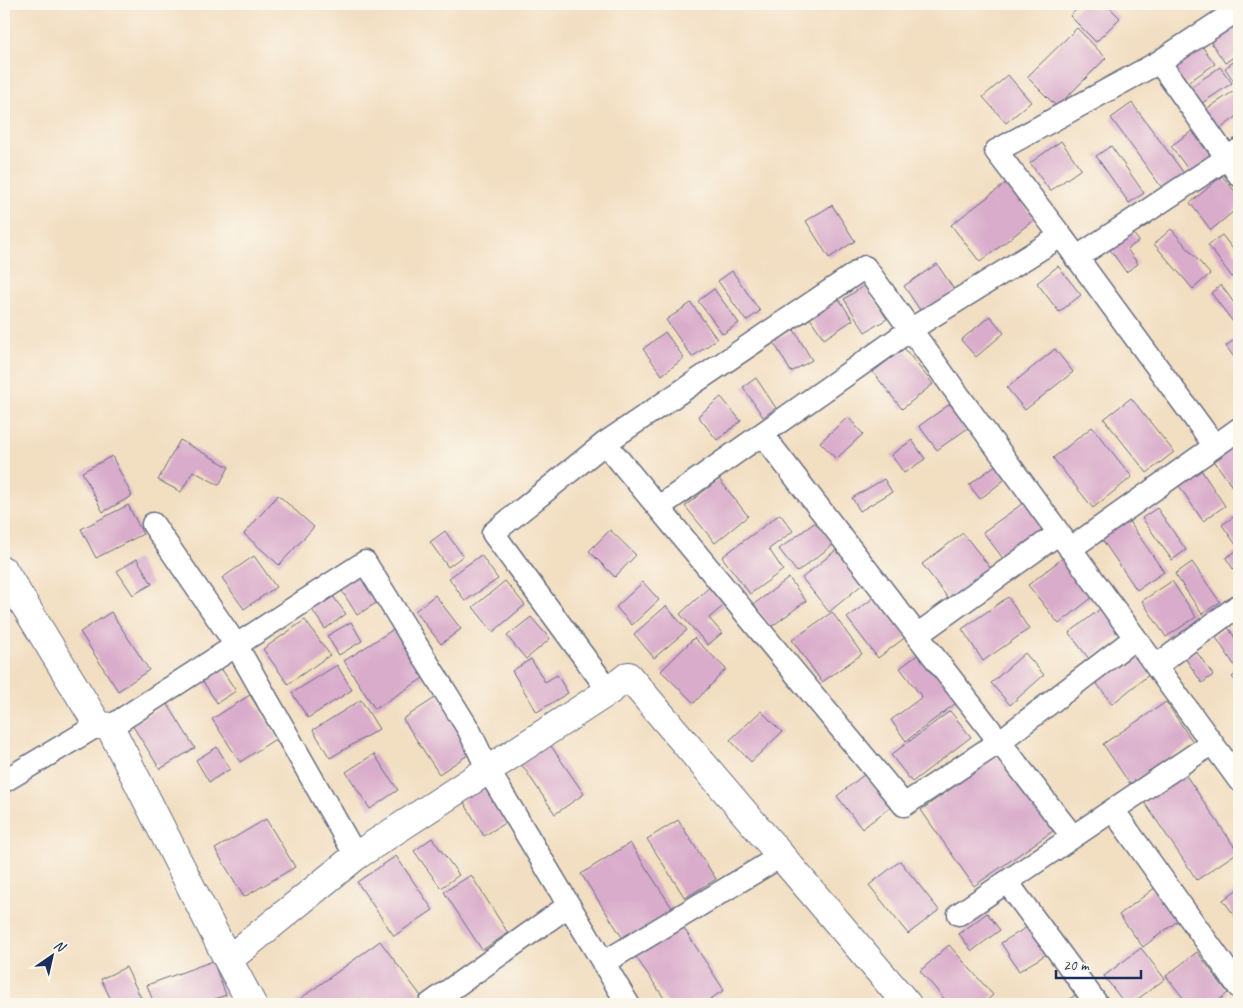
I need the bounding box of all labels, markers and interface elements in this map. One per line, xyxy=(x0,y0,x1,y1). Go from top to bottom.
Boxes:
north arrow xyxy=(28,930,78,980)
text: N xyxy=(51,936,69,956)
scale bar xyxy=(1056,948,1140,980)
text: 20 m xyxy=(1063,956,1090,975)

